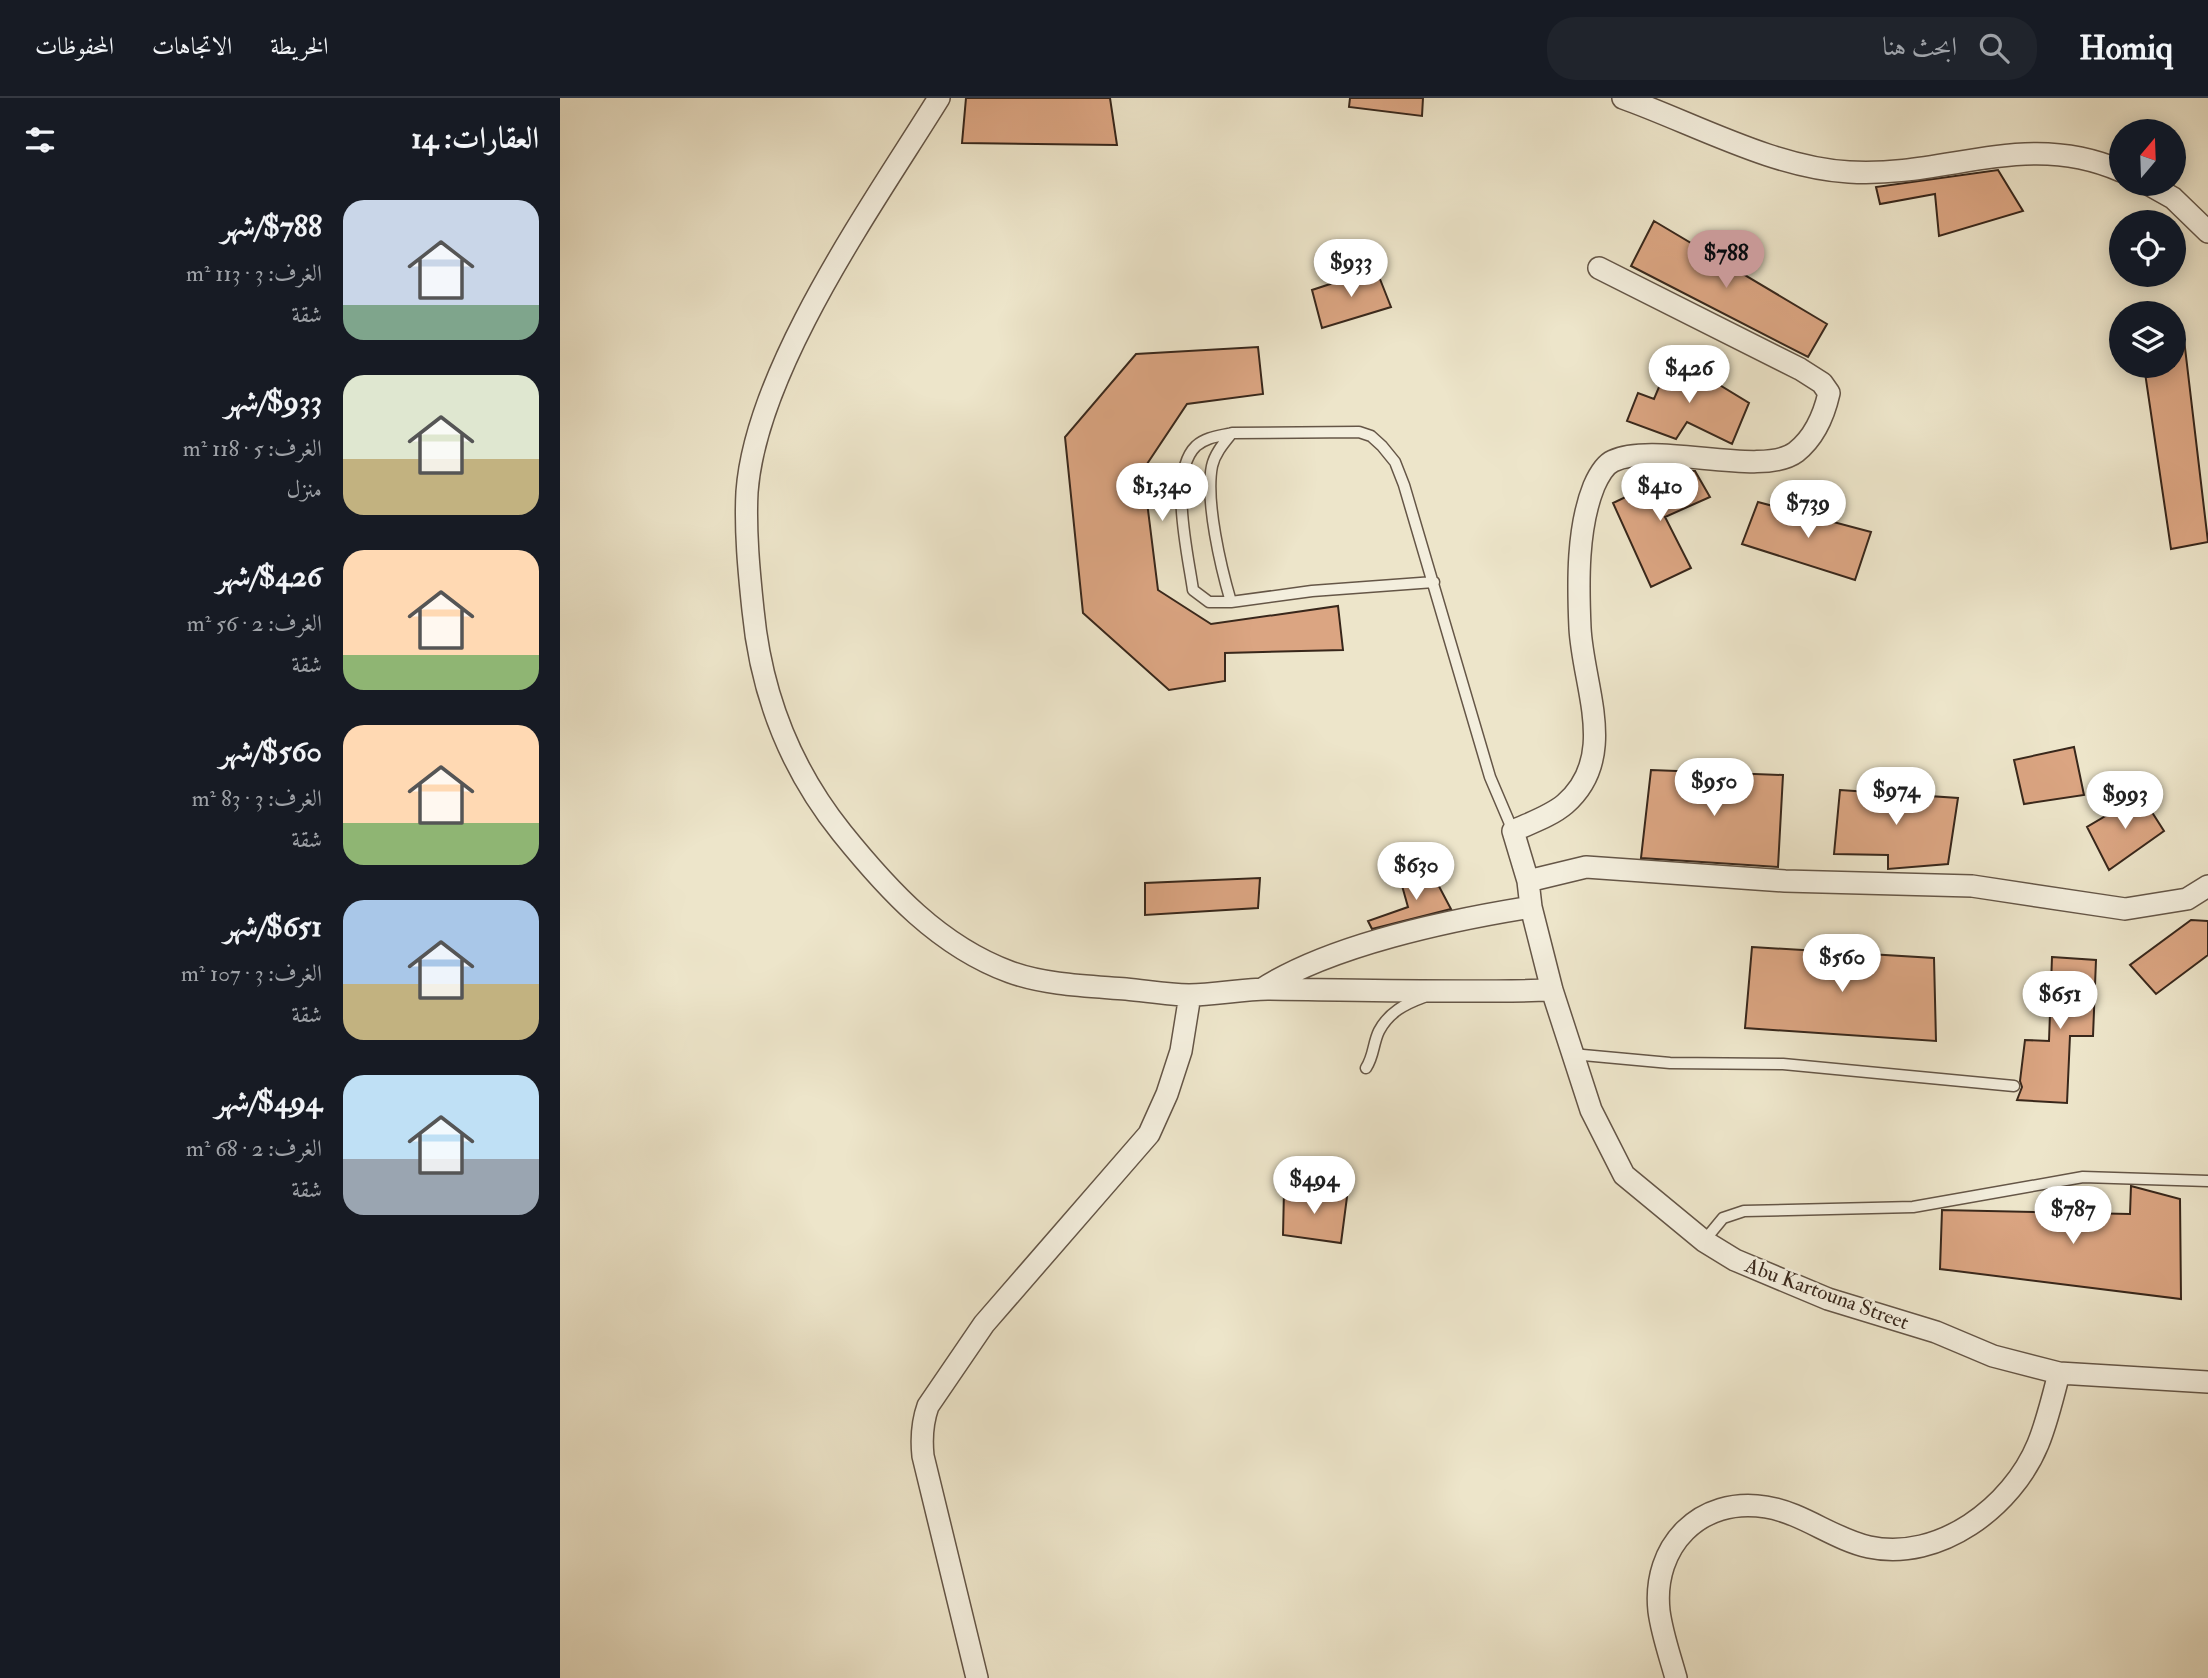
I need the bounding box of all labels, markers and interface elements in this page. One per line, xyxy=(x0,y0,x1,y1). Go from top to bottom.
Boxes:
search box xyxy=(1547,17,2037,80)
text: Homiq xyxy=(2079,28,2173,69)
icon: search xyxy=(1975,29,2013,67)
text: المحفوظات xyxy=(35,31,114,62)
text: الاتجاهات xyxy=(152,31,232,62)
text: الخريطة xyxy=(270,31,329,62)
text: ابحث هنا xyxy=(1882,31,1957,63)
north arrow xyxy=(2109,119,2186,196)
map controls xyxy=(2109,119,2186,378)
text: العقارات: 14 xyxy=(411,120,539,157)
icon: filters xyxy=(21,121,59,159)
text: $788/شهر xyxy=(221,208,322,245)
button: locate xyxy=(2109,210,2186,287)
icon: home xyxy=(399,228,483,312)
pin: $788 xyxy=(1685,230,1767,290)
text: $788 xyxy=(1703,238,1749,267)
pin: $933 xyxy=(1310,240,1392,299)
text: $933 xyxy=(1330,247,1372,276)
text: الغرف: 3 · 113 m² xyxy=(186,259,322,288)
text: شقة xyxy=(292,300,322,329)
button: layers xyxy=(2109,301,2186,378)
pin: $426 xyxy=(1648,345,1730,405)
text: $426 xyxy=(1665,353,1713,382)
text: $933/شهر xyxy=(224,383,322,420)
icon: home xyxy=(399,403,483,487)
text: الغرف: 5 · 118 m² xyxy=(183,434,322,463)
pin: $1,340 xyxy=(1105,464,1219,523)
pin: $410 xyxy=(1619,464,1701,523)
text: $1,340 xyxy=(1132,471,1192,500)
text: $410 xyxy=(1637,471,1683,500)
text: منزل xyxy=(287,475,322,504)
pin: $739 xyxy=(1767,480,1849,540)
text: $739 xyxy=(1786,488,1830,517)
text: $426/شهر xyxy=(216,558,322,595)
icon: home xyxy=(399,578,483,662)
text: الغرف: 2 · 56 m² xyxy=(187,609,322,638)
text: شقة xyxy=(292,650,322,679)
text: $560/شهر xyxy=(219,733,322,770)
icon: home xyxy=(399,753,483,837)
pin: $950 xyxy=(1673,758,1755,818)
text: $950 xyxy=(1691,766,1737,795)
pin: $974 xyxy=(1855,768,1937,827)
pin: $993 xyxy=(2084,772,2166,831)
text: $974 xyxy=(1872,775,1920,804)
text: $993 xyxy=(2102,779,2148,808)
text: الغرف: 3 · 83 m² xyxy=(192,784,322,813)
text: شقة xyxy=(292,825,322,854)
pin: $630 xyxy=(1375,842,1457,902)
text: $630 xyxy=(1393,850,1439,879)
text: $651/شهر xyxy=(224,908,322,945)
icon: home xyxy=(399,928,483,1012)
pin: $560 xyxy=(1801,934,1883,994)
text: $560 xyxy=(1819,942,1865,971)
text: الغرف: 3 · 107 m² xyxy=(181,959,322,988)
pin: $651 xyxy=(2019,972,2101,1031)
text: $651 xyxy=(2039,979,2081,1008)
text: شقة xyxy=(292,1000,322,1029)
text: $494/شهر xyxy=(215,1083,322,1120)
icon: home xyxy=(399,1103,483,1187)
text: الغرف: 2 · 68 m² xyxy=(186,1134,322,1163)
pin: $494 xyxy=(1273,1156,1355,1216)
text: $494 xyxy=(1289,1164,1339,1193)
text: شقة xyxy=(292,1175,322,1204)
pin: $787 xyxy=(2032,1186,2114,1246)
text: $787 xyxy=(2051,1194,2095,1223)
street label: Abu Kartouna Street xyxy=(1741,1252,1913,1336)

